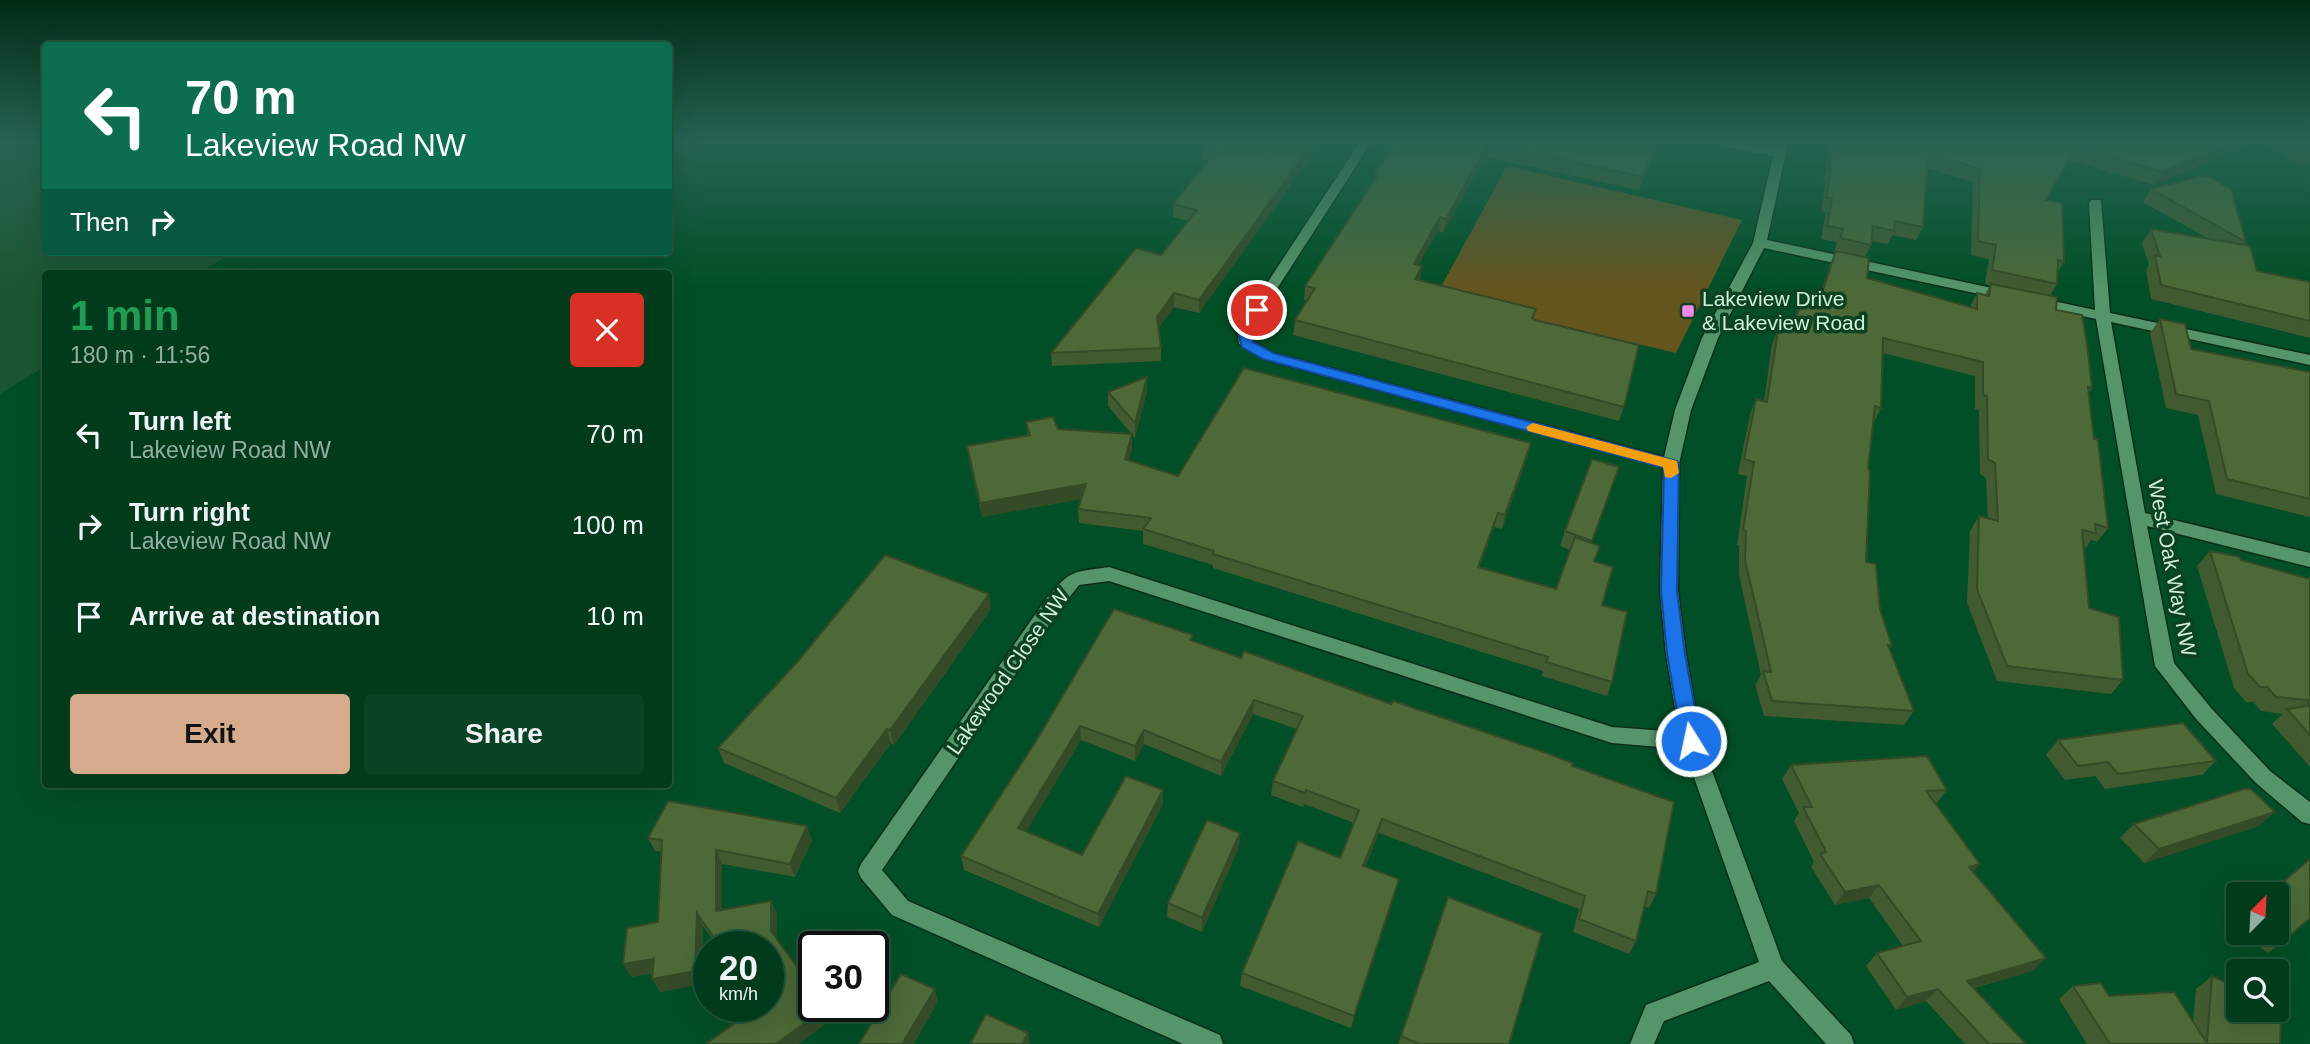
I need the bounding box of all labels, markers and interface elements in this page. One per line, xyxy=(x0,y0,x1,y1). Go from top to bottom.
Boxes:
icon: left xyxy=(70,70,161,161)
text: 70 m xyxy=(185,70,297,124)
text: Lakeview Road NW xyxy=(185,127,466,163)
icon: right xyxy=(143,203,181,241)
text: Then xyxy=(70,207,129,237)
pin xyxy=(1227,280,1287,340)
place label: Lakeview Drive & Lakeview Road xyxy=(1702,287,1865,334)
icon: arrive xyxy=(1238,291,1276,329)
text: 1 min xyxy=(70,292,180,339)
button: close xyxy=(570,293,644,367)
marker: Lakeview Drive & Lakeview Road xyxy=(1680,303,1696,319)
text: 180 m · 11:56 xyxy=(70,342,210,368)
text: Turn left xyxy=(129,406,231,436)
icon: left xyxy=(70,416,108,454)
text: 70 m xyxy=(586,419,644,449)
text: Lakeview Road NW xyxy=(129,437,331,463)
street label: West Oak Way NW xyxy=(2144,478,2201,658)
text: Turn right xyxy=(129,497,250,527)
icon: right xyxy=(70,507,108,545)
text: 100 m xyxy=(572,510,644,540)
text: Lakeview Road NW xyxy=(129,528,331,554)
street label: Lakewood Close NW xyxy=(942,585,1073,759)
icon: arrive xyxy=(70,598,108,636)
text: Arrive at destination xyxy=(129,601,380,631)
text: 10 m xyxy=(586,601,644,631)
button: Exit xyxy=(70,694,350,774)
button: Share xyxy=(364,694,644,774)
position arrow xyxy=(1654,704,1728,778)
north arrow xyxy=(2226,882,2289,945)
map controls xyxy=(2226,882,2289,1022)
speed limit sign: 30 xyxy=(798,931,889,1022)
text: 20 xyxy=(719,948,758,987)
button: search xyxy=(2226,959,2289,1022)
text: km/h xyxy=(719,984,758,1004)

